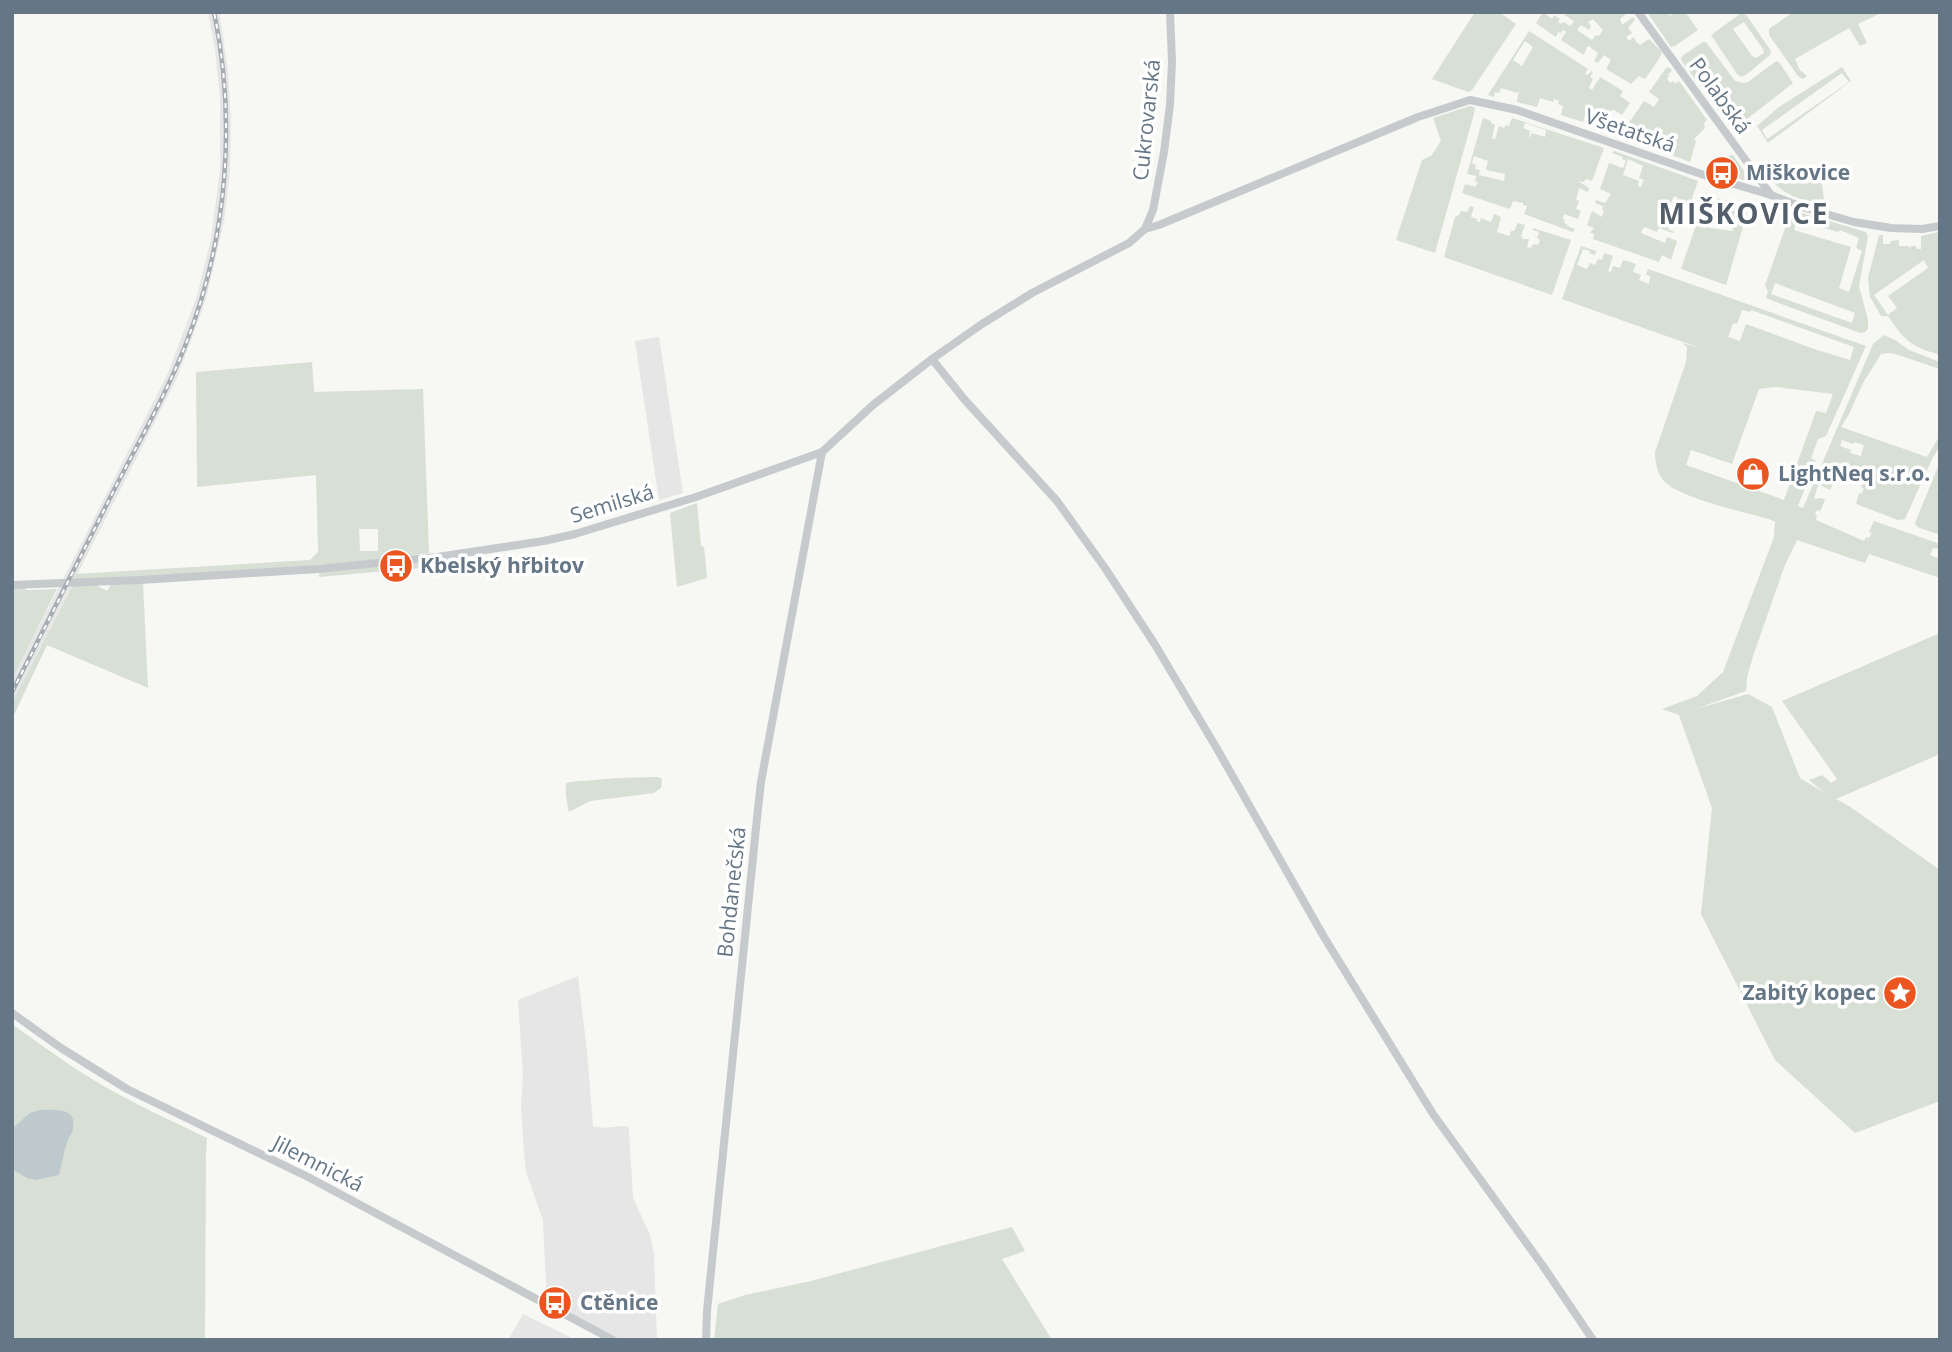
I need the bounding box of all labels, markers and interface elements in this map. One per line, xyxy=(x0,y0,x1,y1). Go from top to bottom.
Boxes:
street label: Polabská xyxy=(1684,52,1758,139)
street label: Cukrovarská xyxy=(1126,58,1166,182)
street label: Všetatská xyxy=(1581,102,1679,159)
bus stop icon: Miškovice xyxy=(1703,154,1741,192)
place label: Miškovice xyxy=(1746,158,1850,186)
district label: MIŠKOVICE xyxy=(1659,194,1829,232)
shop icon: LightNeq s.r.o. xyxy=(1734,455,1772,493)
place label: LightNeq s.r.o. xyxy=(1778,459,1930,487)
street label: Semilská xyxy=(566,477,657,529)
bus stop icon: Kbelský hřbitov xyxy=(377,547,415,585)
place label: Kbelský hřbitov xyxy=(420,551,584,579)
street label: Bohdanečská xyxy=(710,825,752,959)
place icon: Zabitý kopec xyxy=(1881,974,1919,1012)
place label: Zabitý kopec xyxy=(1742,978,1876,1006)
street label: Jilemnická xyxy=(266,1127,369,1198)
bus stop icon: Ctěnice xyxy=(536,1284,574,1322)
place label: Ctěnice xyxy=(580,1288,658,1316)

